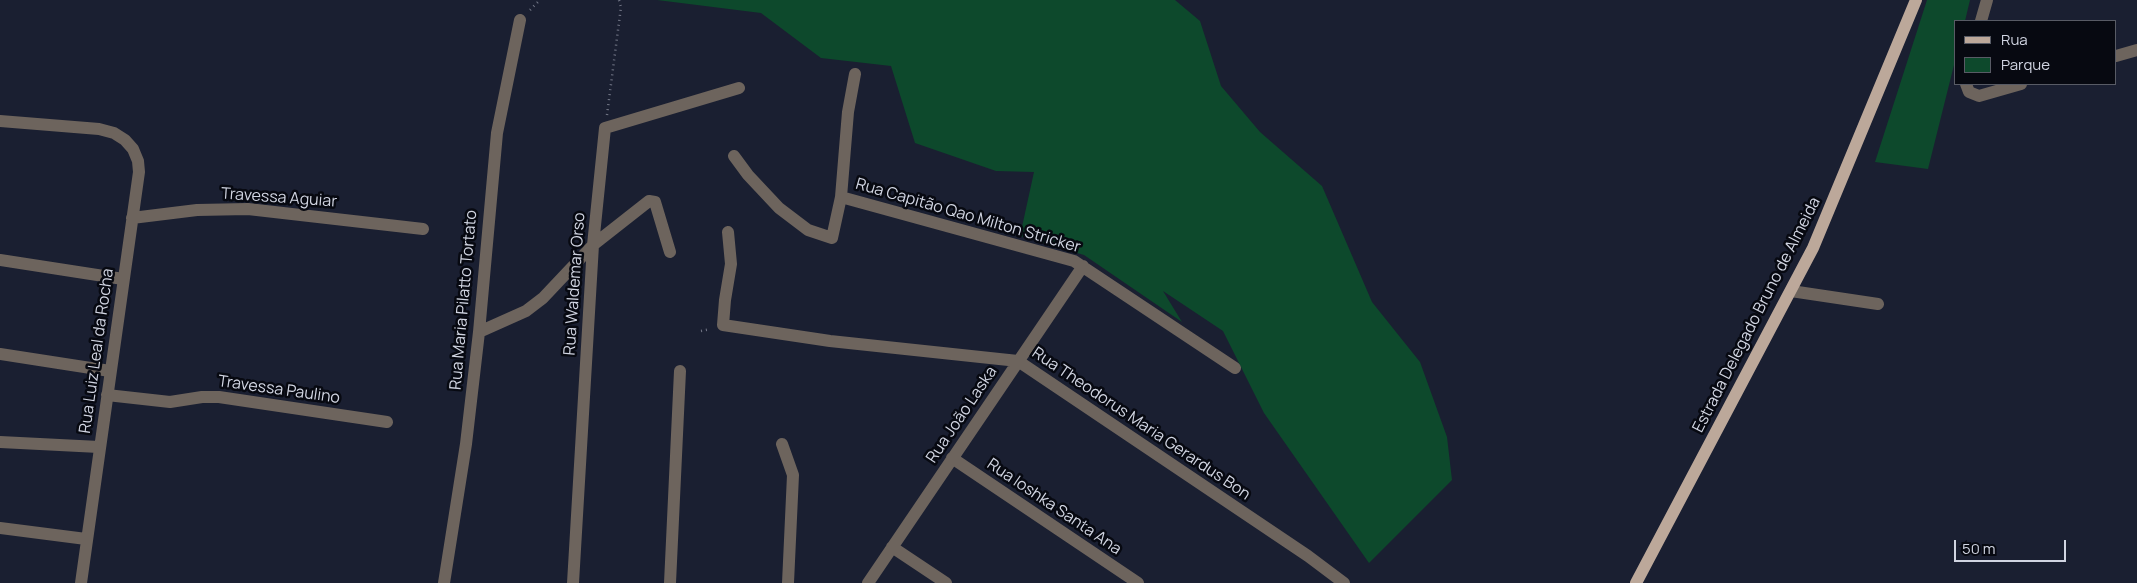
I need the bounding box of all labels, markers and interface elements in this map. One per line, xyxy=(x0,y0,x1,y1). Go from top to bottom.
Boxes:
legend xyxy=(1954,20,2117,85)
text: Rua xyxy=(2001,29,2028,50)
text: Parque xyxy=(2001,54,2050,75)
street label: Rua Capitão Qao Milton Stricker xyxy=(853,175,1083,257)
street label: Travessa Aguiar xyxy=(220,184,338,212)
street label: Estrada Delegado Bruno de Almeida xyxy=(1689,194,1825,436)
street label: Rua Maria Pilatto Tortato xyxy=(447,209,481,391)
street label: Rua Waldemar Orso xyxy=(560,212,590,356)
street label: Rua Luiz Leal da Rocha xyxy=(76,267,118,435)
street label: Rua Theodorus Maria Gerardus Bon xyxy=(1028,344,1254,504)
street label: Rua João Laska xyxy=(923,363,1001,467)
street label: Travessa Paulino xyxy=(217,372,341,408)
street label: Rua Ioshka Santa Ana xyxy=(983,455,1125,559)
scale bar xyxy=(1957,530,2070,562)
text: 50 m xyxy=(1962,538,1996,559)

